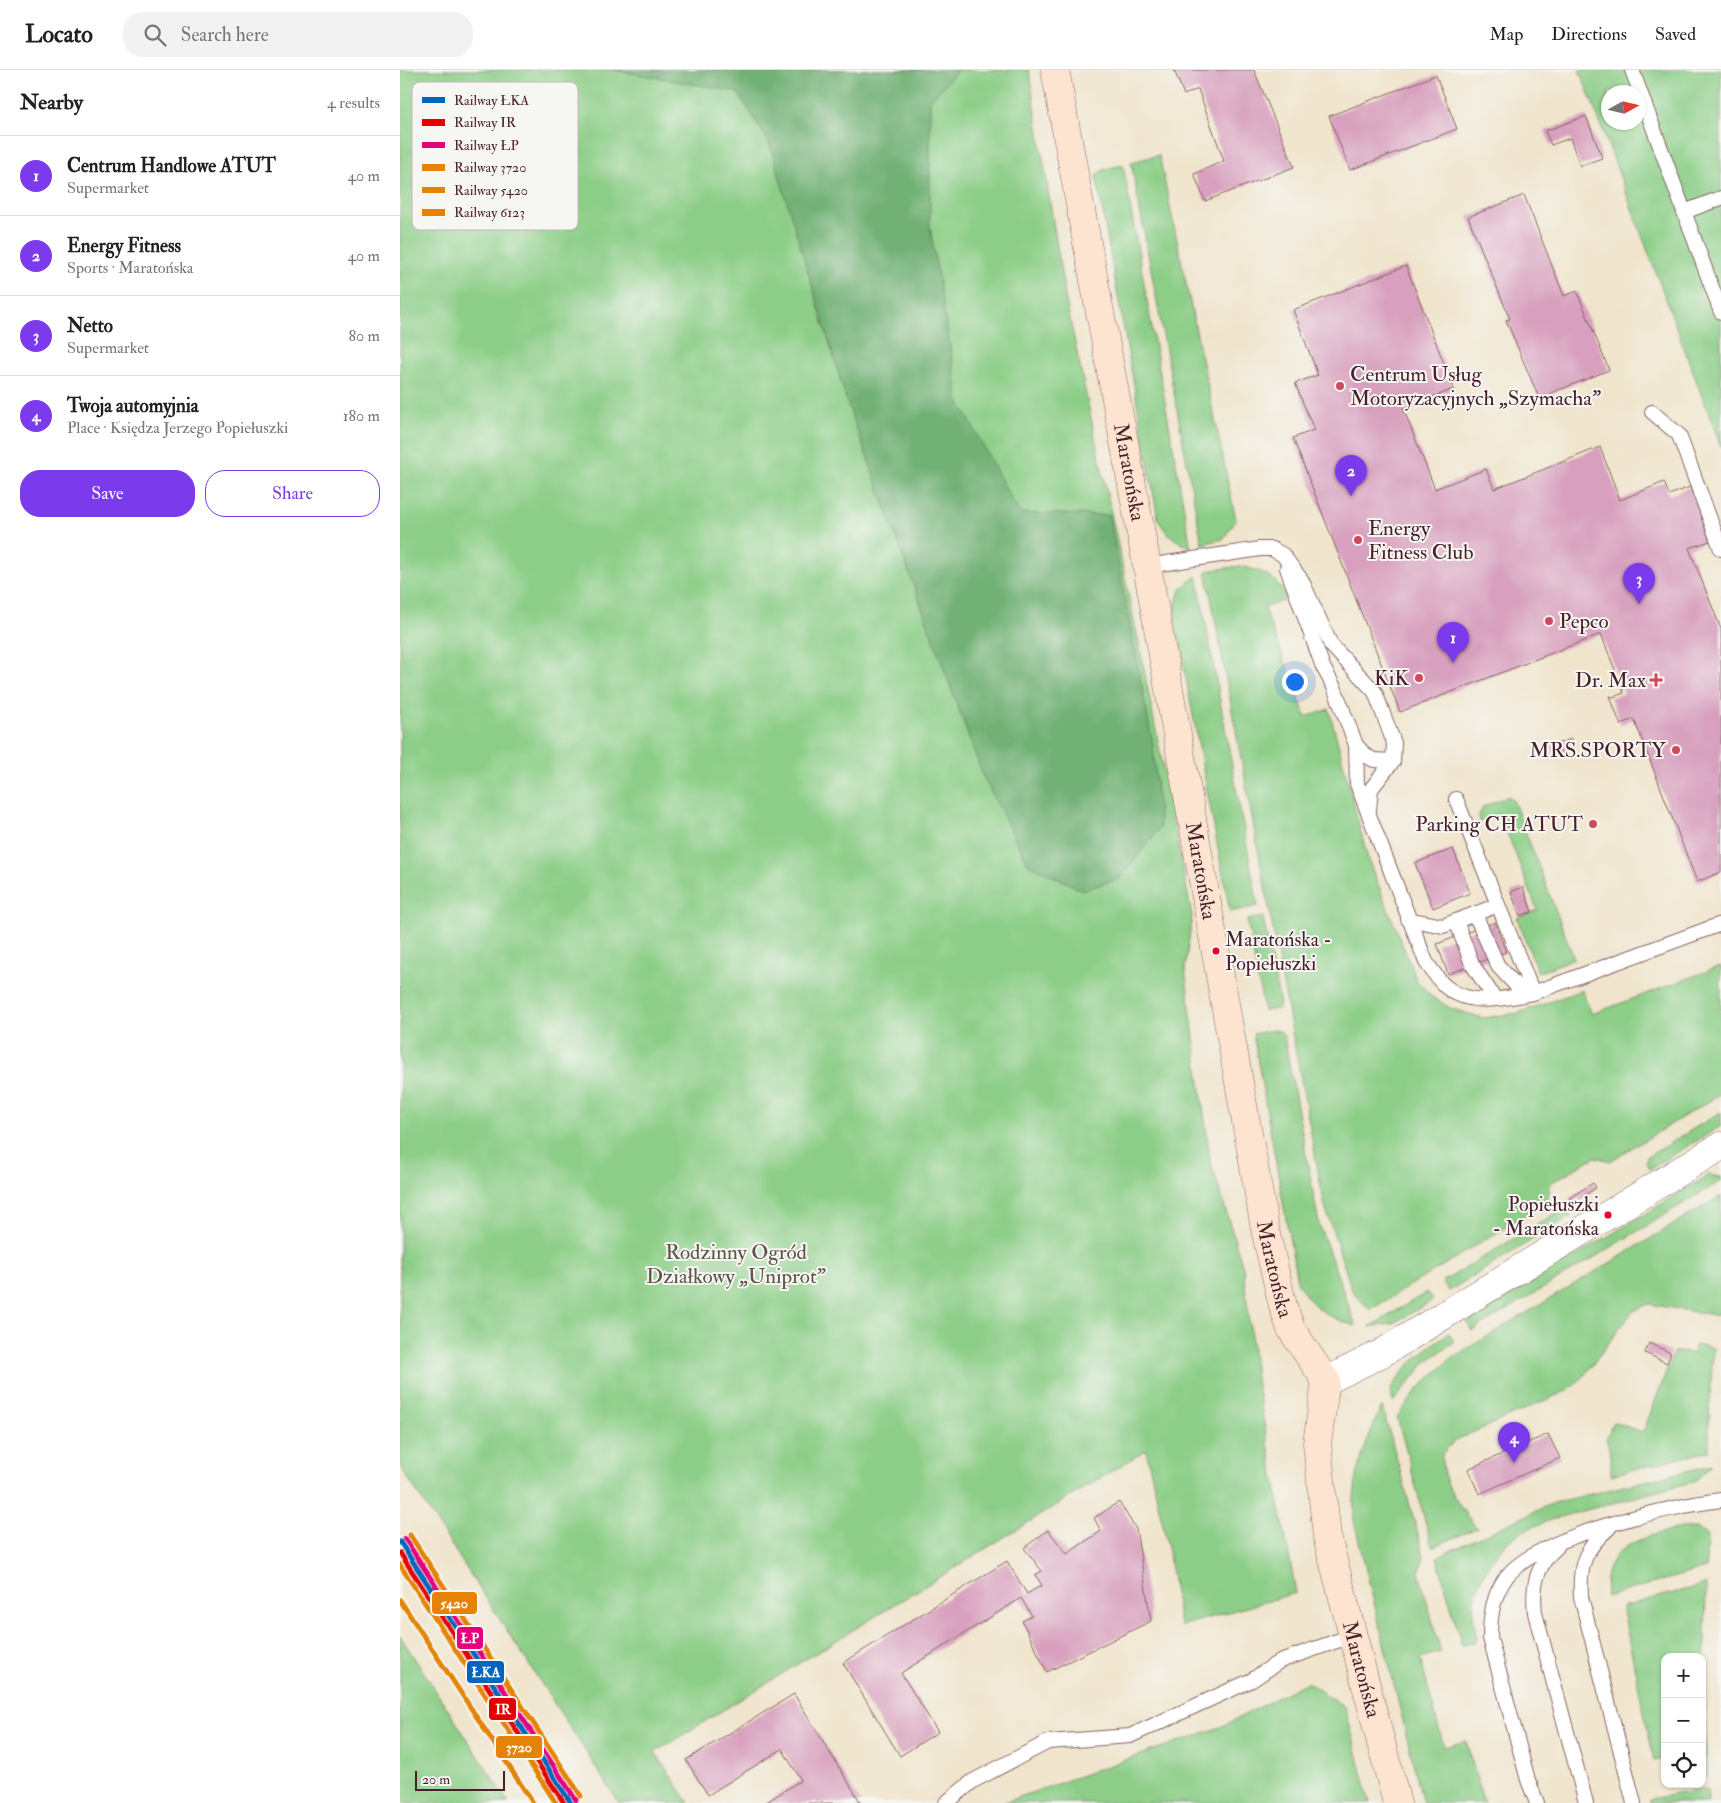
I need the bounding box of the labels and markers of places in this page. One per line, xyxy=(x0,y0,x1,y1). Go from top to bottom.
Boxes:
place label: Centrum Usług Motoryzacyjnych „Szymacha” xyxy=(1350,361,1601,412)
marker: Centrum Usług Motoryzacyjnych „Szymacha” xyxy=(1334,380,1346,392)
pin: 2 xyxy=(1335,455,1367,496)
place label: Energy Fitness Club xyxy=(1368,515,1473,566)
marker: Energy Fitness Club xyxy=(1352,534,1364,546)
pin: 3 xyxy=(1623,563,1655,604)
place label: Pepco xyxy=(1559,608,1609,635)
marker: Pepco xyxy=(1543,615,1555,627)
pin: 1 xyxy=(1437,622,1469,663)
place label: KiK xyxy=(1374,665,1409,692)
place label: Dr. Max xyxy=(1575,667,1647,694)
marker: KiK xyxy=(1413,672,1425,684)
marker: Dr. Max xyxy=(1650,674,1662,686)
place label: MRS.SPORTY xyxy=(1529,737,1667,764)
marker: MRS.SPORTY xyxy=(1670,744,1682,756)
place label: Parking CH ATUT xyxy=(1415,811,1583,838)
marker: Parking CH ATUT xyxy=(1587,818,1599,830)
place label: Maratońska - Popiełuszki xyxy=(1225,927,1332,977)
marker: Maratońska - Popiełuszki xyxy=(1211,946,1221,956)
place label: Popiełuszki - Maratońska xyxy=(1492,1192,1600,1241)
marker: Popiełuszki - Maratońska xyxy=(1603,1210,1613,1220)
pin: 4 xyxy=(1498,1422,1530,1463)

